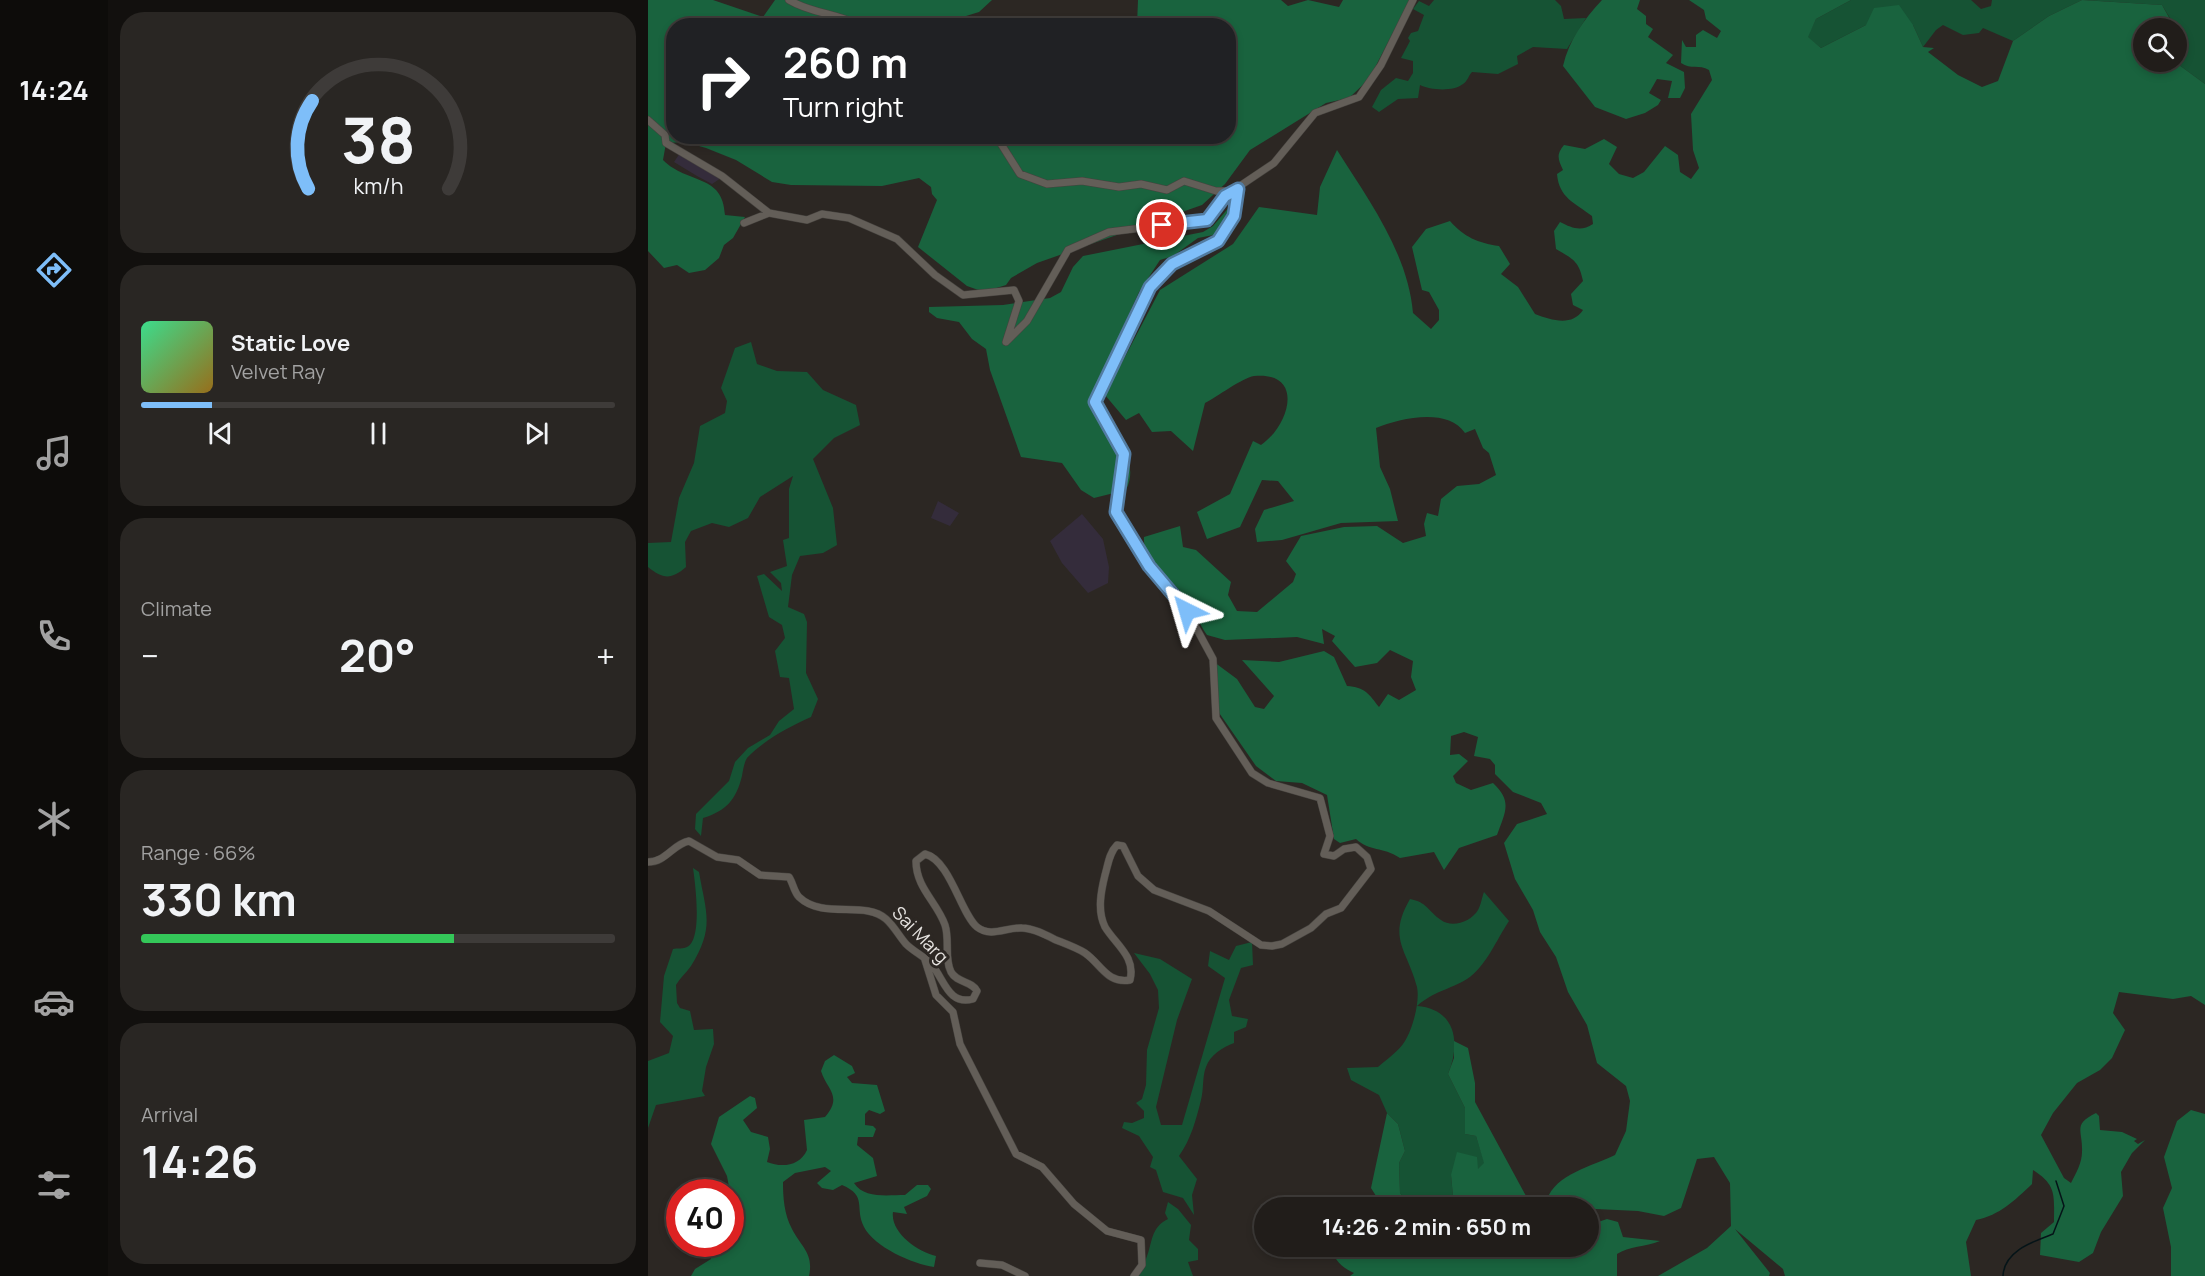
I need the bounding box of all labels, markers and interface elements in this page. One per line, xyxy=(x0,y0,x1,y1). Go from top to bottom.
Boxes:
map controls xyxy=(2133,18,2187,72)
button: search xyxy=(2133,18,2187,72)
text: 260 m xyxy=(783,33,908,91)
icon: right xyxy=(684,42,762,120)
text: 14:24 xyxy=(19,71,89,108)
text: Turn right xyxy=(783,88,904,125)
text: 38 xyxy=(341,97,415,183)
text: km/h xyxy=(353,172,403,201)
pin xyxy=(1136,199,1187,250)
icon: arrive xyxy=(1145,208,1178,241)
icon: directions xyxy=(33,249,75,291)
text: Static Love xyxy=(231,328,350,358)
text: Velvet Ray xyxy=(231,358,325,385)
icon: previous xyxy=(204,417,237,450)
icon: pause xyxy=(362,417,395,450)
icon: next xyxy=(520,417,553,450)
icon: music xyxy=(33,432,75,474)
position arrow xyxy=(1155,579,1219,643)
text: Climate xyxy=(141,595,212,622)
icon: phone xyxy=(33,615,75,657)
text: 20° xyxy=(339,624,416,686)
text: − xyxy=(141,633,159,678)
text: + xyxy=(596,633,615,678)
icon: climate xyxy=(33,798,75,840)
text: Range · 66% xyxy=(141,839,256,866)
text: 330 km xyxy=(141,868,297,930)
street label: Sai Marg xyxy=(887,901,954,968)
icon: car xyxy=(33,981,75,1023)
text: Arrival xyxy=(141,1101,198,1128)
text: 14:26 xyxy=(141,1130,258,1192)
icon: filters xyxy=(33,1164,75,1206)
speed limit sign: 40 xyxy=(666,1179,744,1257)
text: 14:26 · 2 min · 650 m xyxy=(1322,1212,1531,1242)

